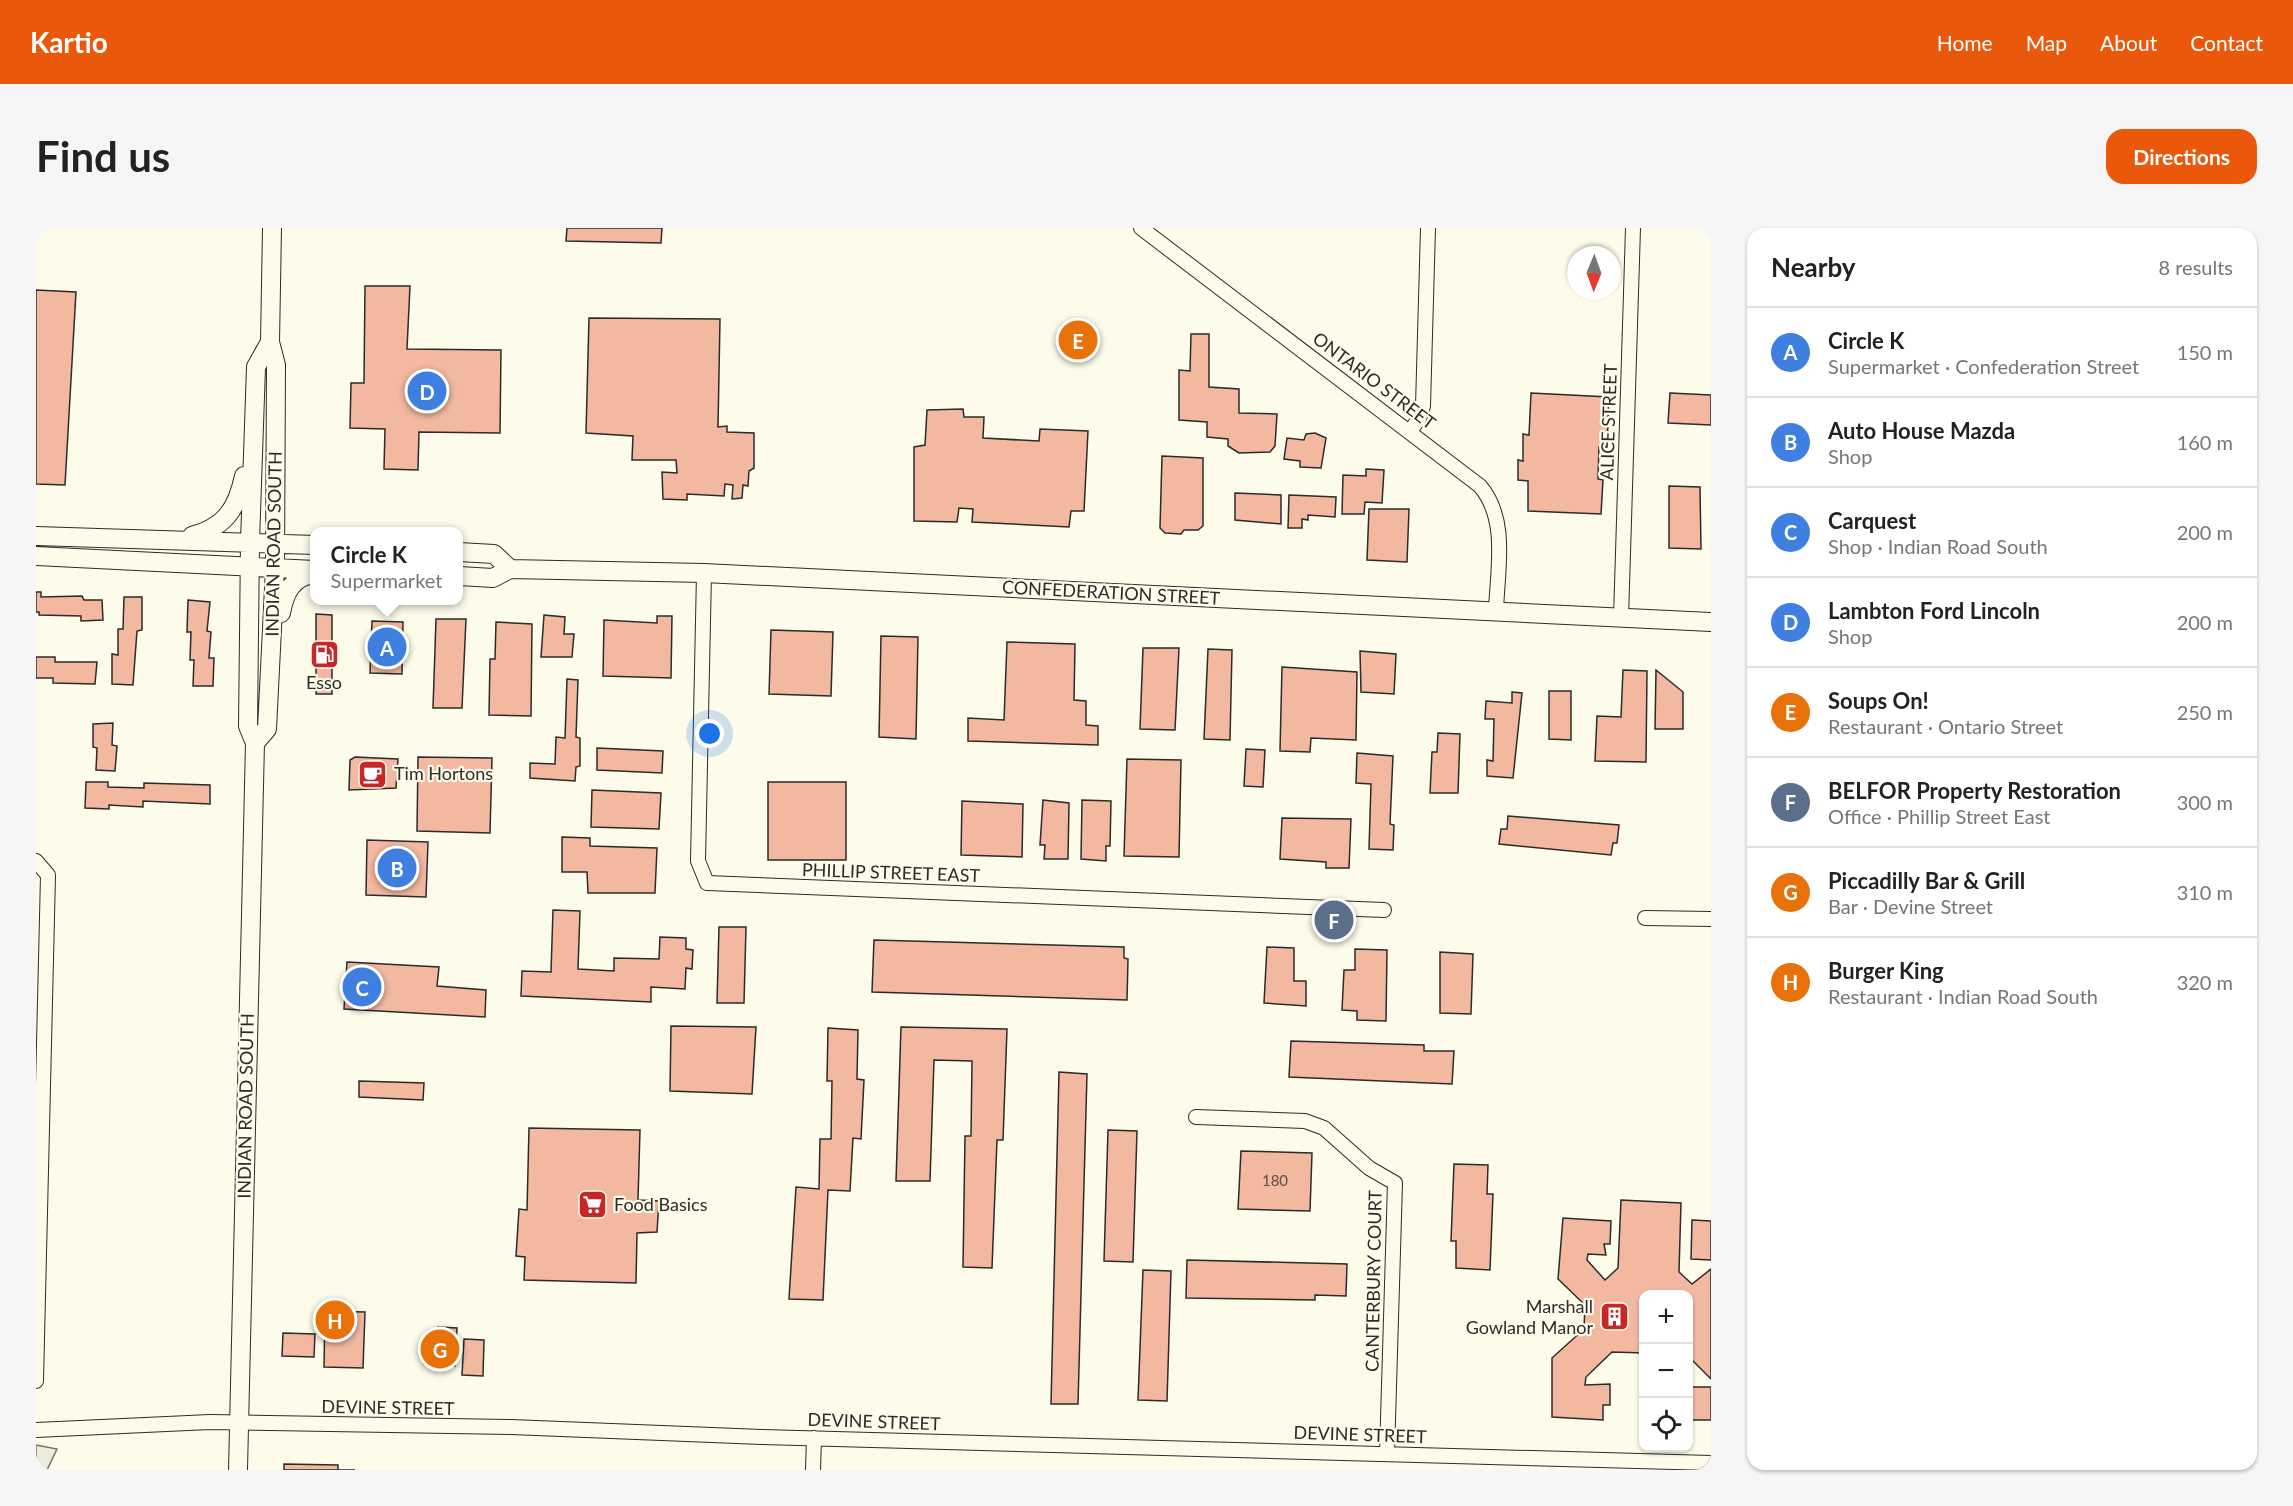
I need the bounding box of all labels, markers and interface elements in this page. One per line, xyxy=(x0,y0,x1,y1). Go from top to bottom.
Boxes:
text: Kartio xyxy=(30,25,108,59)
text: Home xyxy=(1937,30,1993,55)
text: Map xyxy=(2026,30,2067,55)
text: About xyxy=(2100,30,2157,55)
text: Contact xyxy=(2190,30,2263,55)
button: Directions xyxy=(2106,129,2257,184)
text: Find us xyxy=(36,131,170,181)
north arrow xyxy=(1567,246,1621,300)
text: Nearby xyxy=(1771,251,1856,283)
text: 8 results xyxy=(2158,255,2233,279)
pin: E xyxy=(1058,318,1098,362)
street label: ONTARIO STREET xyxy=(1309,327,1441,434)
text: Circle K xyxy=(1828,327,1904,354)
text: A xyxy=(1784,340,1797,364)
text: 150 m xyxy=(2177,340,2233,364)
text: Supermarket · Confederation Street xyxy=(1828,354,2139,378)
street label: ALICE STREET xyxy=(1595,363,1621,481)
pin: D xyxy=(408,368,446,414)
text: Auto House Mazda xyxy=(1828,417,2015,444)
text: B xyxy=(1784,430,1797,454)
text: 160 m xyxy=(2177,430,2233,454)
text: Shop xyxy=(1828,444,1872,468)
street label: INDIAN ROAD SOUTH xyxy=(260,451,286,637)
text: Carquest xyxy=(1828,507,1916,534)
text: C xyxy=(1784,520,1797,544)
text: 200 m xyxy=(2177,520,2233,544)
popup xyxy=(310,527,463,605)
text: Shop · Indian Road South xyxy=(1828,534,2048,558)
text: Circle K xyxy=(331,541,407,568)
text: Supermarket xyxy=(331,568,442,592)
street label: CONFEDERATION STREET xyxy=(1001,575,1221,609)
text: Lambton Ford Lincoln xyxy=(1828,597,2040,624)
text: D xyxy=(1783,610,1798,634)
text: 200 m xyxy=(2177,610,2233,634)
pin: A xyxy=(368,624,406,670)
text: Shop xyxy=(1828,624,1872,648)
fuel station icon: Esso xyxy=(308,638,340,670)
place label: Esso xyxy=(306,671,342,693)
text: Soups On! xyxy=(1828,687,1929,714)
text: E xyxy=(1785,700,1796,724)
text: 250 m xyxy=(2177,700,2233,724)
text: Restaurant · Ontario Street xyxy=(1828,714,2063,738)
your location xyxy=(695,719,724,748)
cafe icon: Tim Hortons xyxy=(357,758,389,790)
place label: Tim Hortons xyxy=(394,762,493,784)
text: BELFOR Property Restoration xyxy=(1828,777,2121,804)
text: F xyxy=(1785,790,1796,814)
text: 300 m xyxy=(2177,790,2233,814)
text: Office · Phillip Street East xyxy=(1828,804,2051,828)
pin: B xyxy=(378,846,416,890)
street label: PHILLIP STREET EAST xyxy=(802,858,981,886)
text: Piccadilly Bar & Grill xyxy=(1828,867,2025,894)
text: G xyxy=(1783,880,1798,904)
text: 310 m xyxy=(2177,880,2233,904)
text: Bar · Devine Street xyxy=(1828,894,1993,918)
pin: F xyxy=(1314,898,1354,942)
text: Burger King xyxy=(1828,957,1944,984)
pin: C xyxy=(342,964,382,1010)
text: H xyxy=(1783,970,1798,994)
text: 320 m xyxy=(2177,970,2233,994)
text: Restaurant · Indian Road South xyxy=(1828,984,2098,1008)
street label: INDIAN ROAD SOUTH xyxy=(232,1013,258,1199)
house number: 180 xyxy=(1262,1171,1288,1189)
supermarket icon: Food Basics xyxy=(577,1189,609,1221)
street label: CANTERBURY COURT xyxy=(1360,1189,1386,1372)
place label: Food Basics xyxy=(614,1193,708,1215)
map controls xyxy=(1639,1290,1693,1452)
button: + xyxy=(1639,1290,1693,1344)
place label: Marshall Gowland Manor xyxy=(1466,1295,1593,1338)
pin: H xyxy=(316,1298,354,1342)
building icon: Marshall Gowland Manor xyxy=(1598,1301,1630,1333)
pin: G xyxy=(420,1326,460,1372)
button: − xyxy=(1639,1344,1693,1398)
street label: DEVINE STREET xyxy=(321,1395,455,1419)
button: locate xyxy=(1639,1398,1693,1452)
street label: DEVINE STREET xyxy=(807,1408,941,1434)
street label: DEVINE STREET xyxy=(1293,1421,1427,1447)

